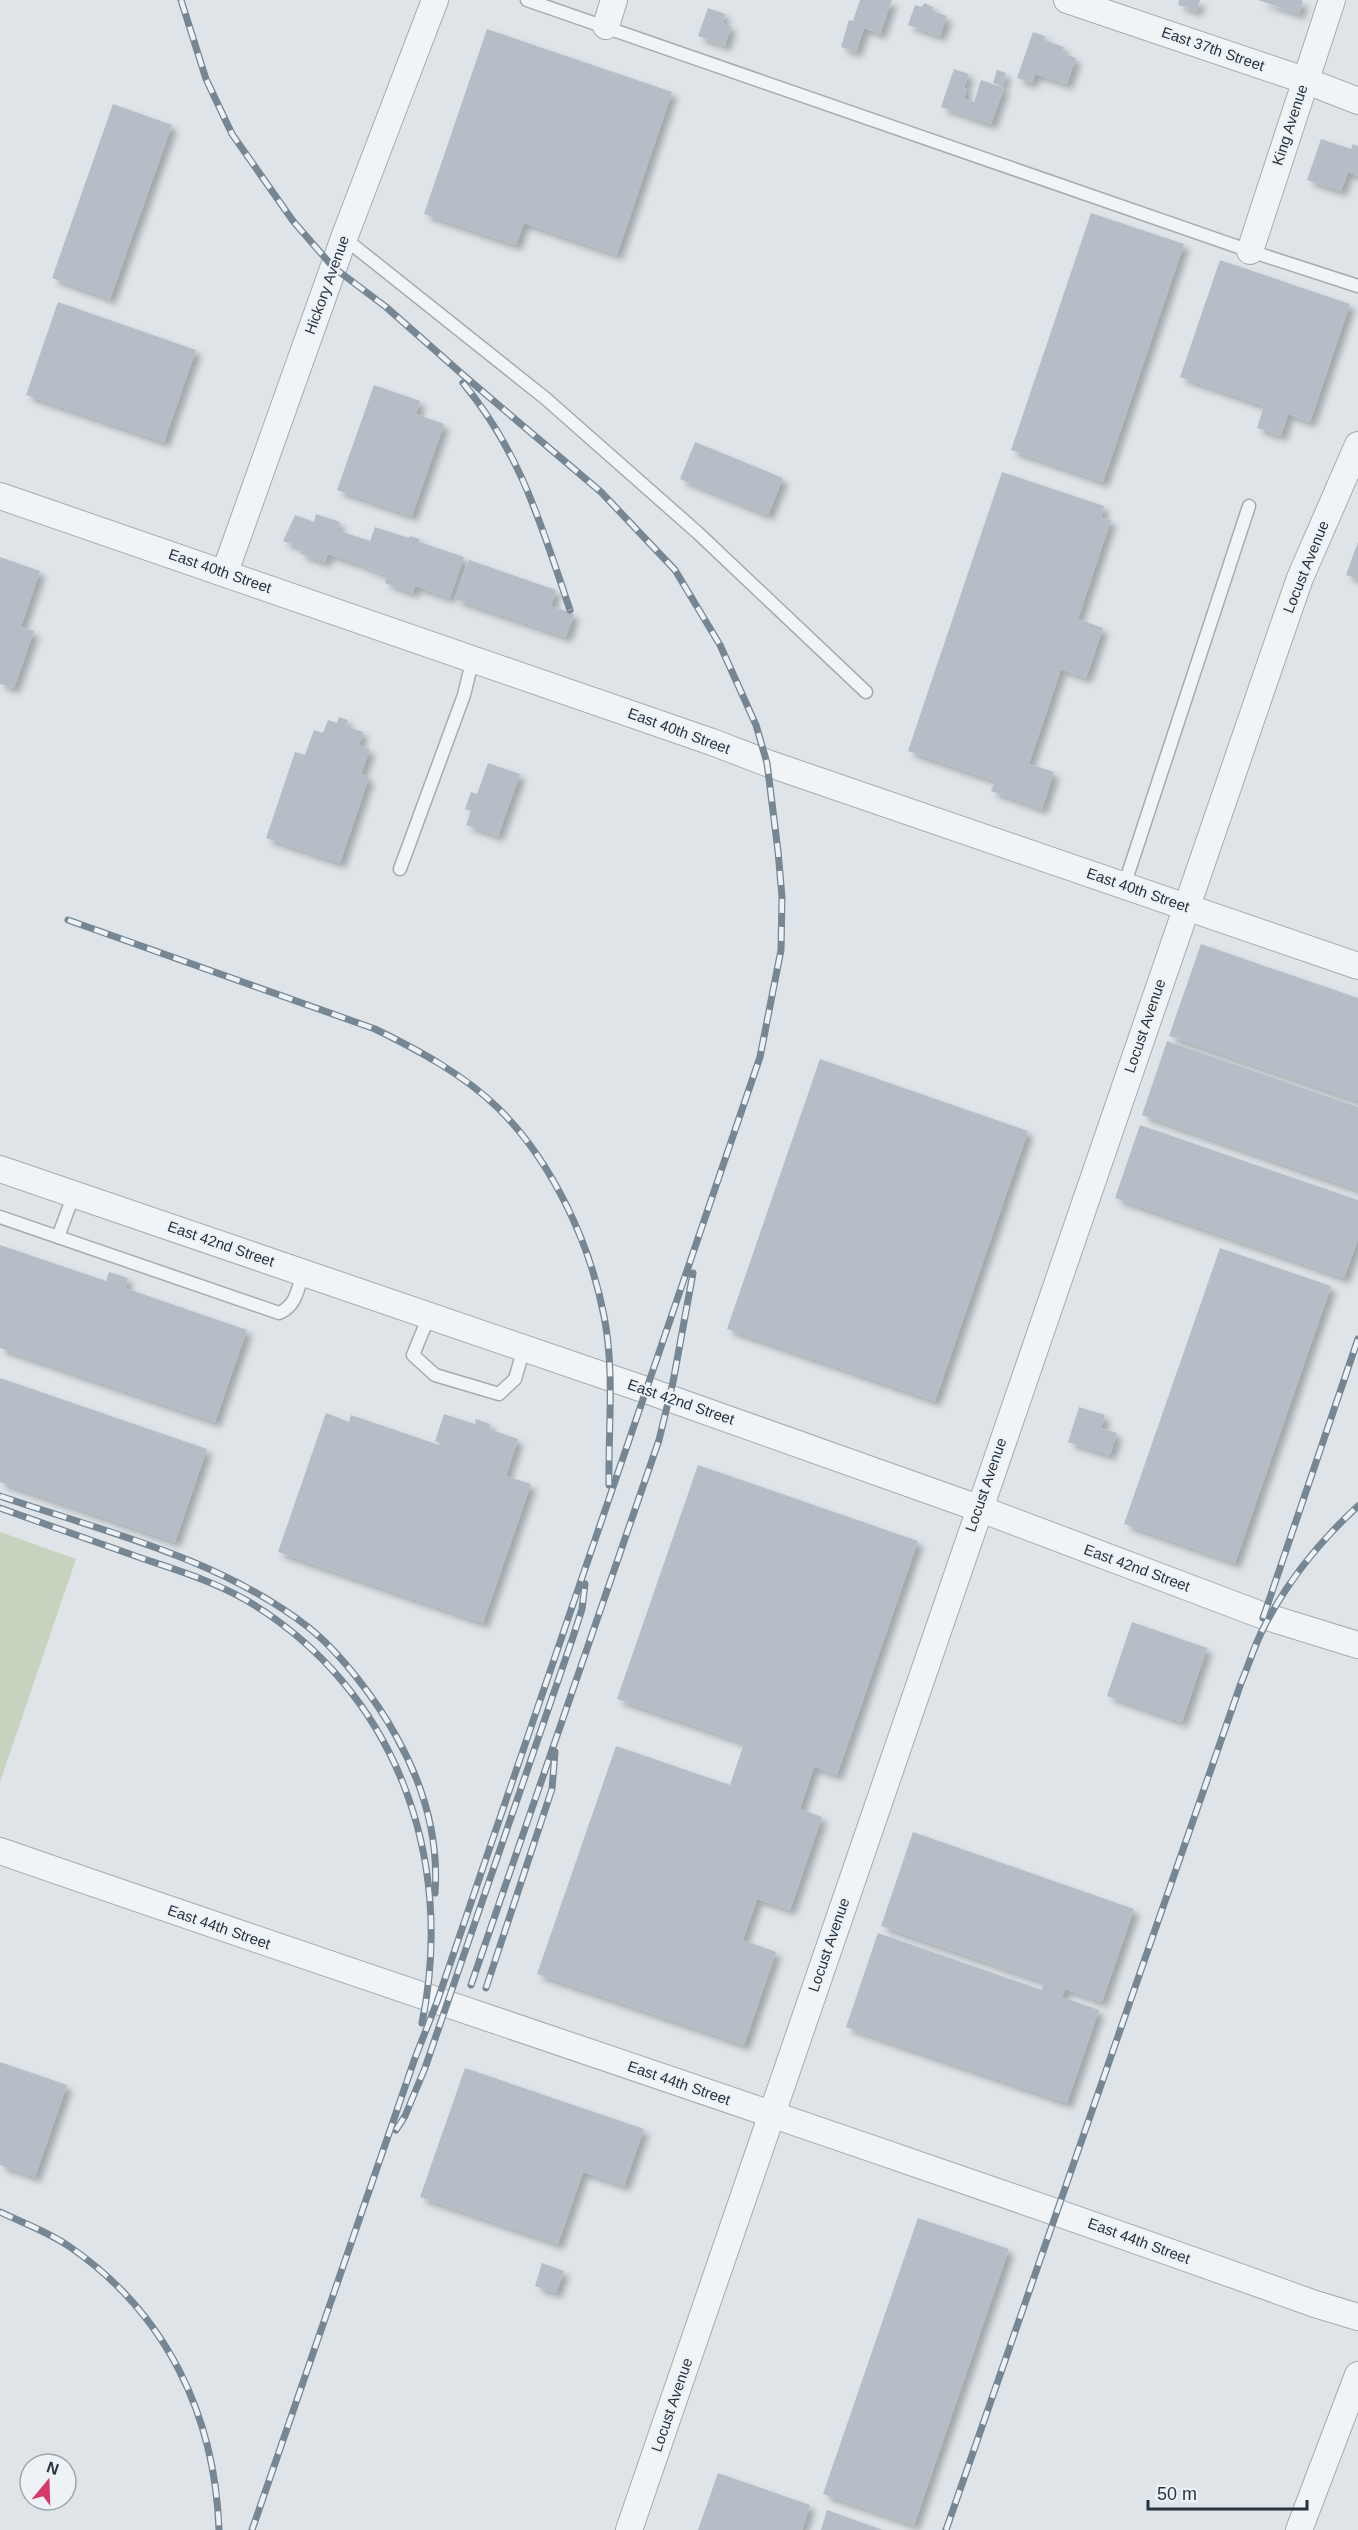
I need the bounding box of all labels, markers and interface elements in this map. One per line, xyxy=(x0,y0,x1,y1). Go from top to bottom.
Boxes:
street label: East 37th Street xyxy=(1160,23,1268,74)
street label: King Avenue xyxy=(1268,82,1311,167)
street label: Hickory Avenue xyxy=(301,233,352,337)
street label: Locust Avenue xyxy=(1279,518,1332,615)
street label: East 40th Street xyxy=(167,545,275,596)
street label: East 40th Street xyxy=(626,704,733,757)
street label: East 40th Street xyxy=(1085,864,1193,915)
street label: Locust Avenue xyxy=(1121,977,1169,1075)
street label: East 42nd Street xyxy=(166,1217,278,1270)
street label: East 42nd Street xyxy=(626,1375,738,1428)
street label: Locust Avenue xyxy=(962,1436,1010,1534)
street label: East 42nd Street xyxy=(1082,1540,1193,1595)
street label: Locust Avenue xyxy=(805,1896,853,1994)
street label: East 44th Street xyxy=(166,1901,274,1952)
street label: East 44th Street xyxy=(626,2057,734,2108)
street label: East 44th Street xyxy=(1086,2214,1193,2267)
street label: Locust Avenue xyxy=(648,2356,696,2454)
north arrow xyxy=(18,2452,78,2512)
text: N xyxy=(44,2458,61,2478)
scale bar xyxy=(1148,2473,1307,2511)
text: 50 m xyxy=(1157,2484,1197,2504)

